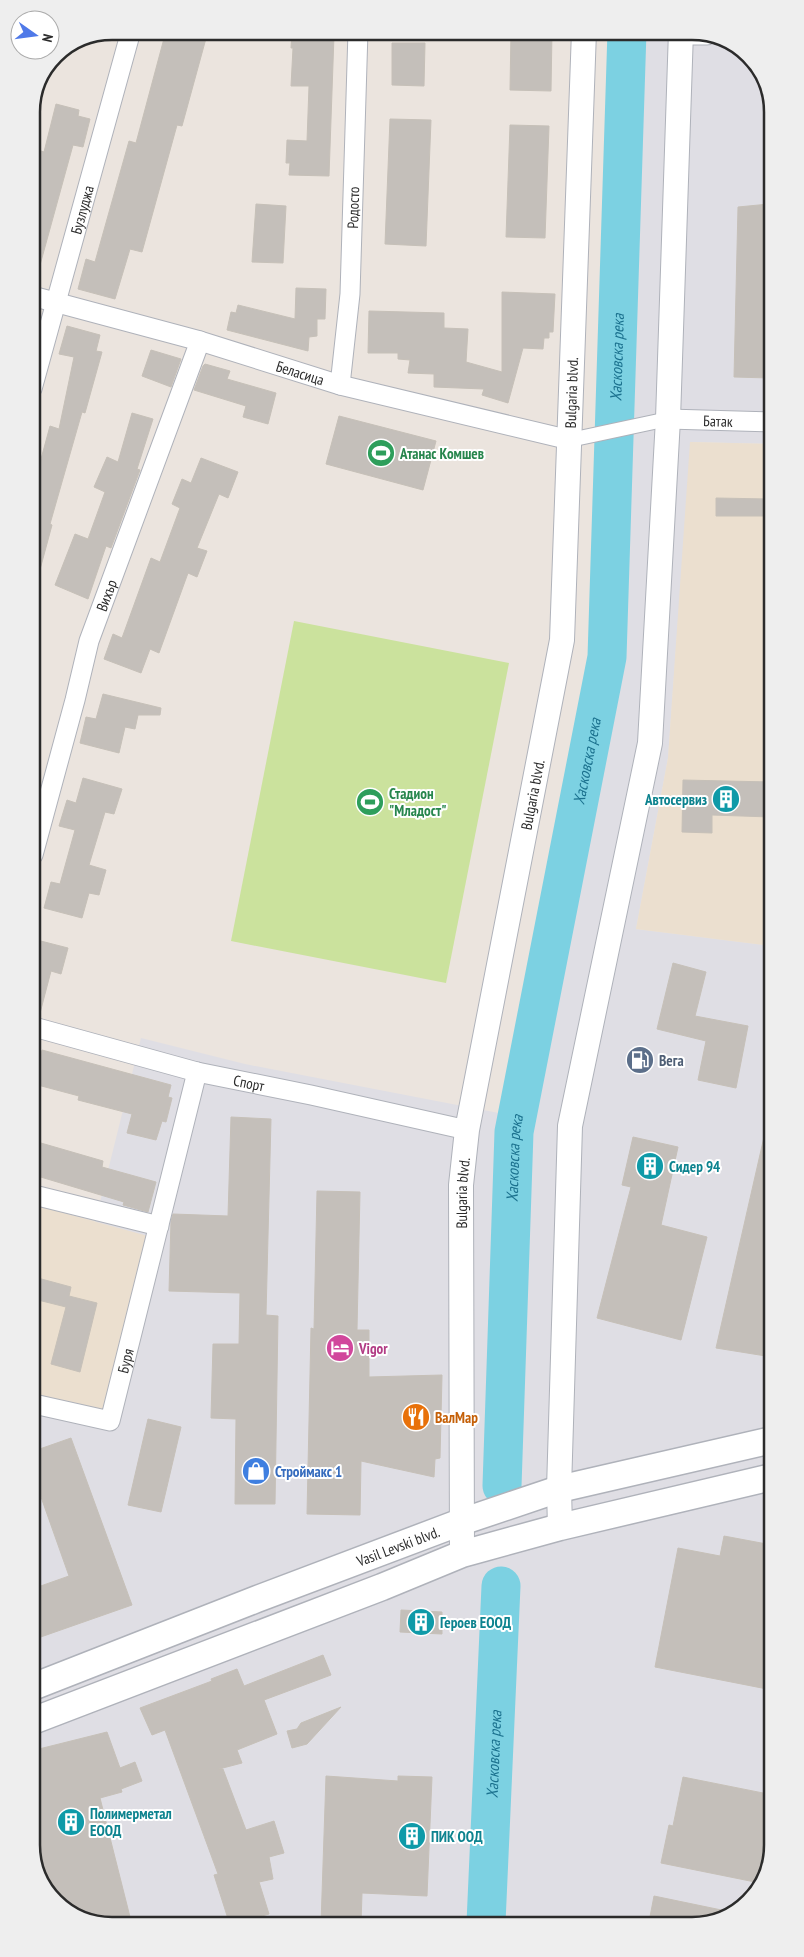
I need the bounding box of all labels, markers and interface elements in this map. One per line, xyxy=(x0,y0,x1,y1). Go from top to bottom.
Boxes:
north arrow xyxy=(10,10,60,60)
text: N xyxy=(38,32,57,44)
street label: Бузлуджа xyxy=(66,183,97,236)
street label: Родосто xyxy=(342,186,363,229)
water label: Хасковска река xyxy=(605,312,628,401)
street label: Беласица xyxy=(274,356,327,389)
street label: Bulgaria blvd. xyxy=(560,356,582,429)
street label: Батак xyxy=(703,411,733,430)
sports icon: Атанас Комшев xyxy=(366,438,396,468)
place label: Атанас Комшев xyxy=(399,444,484,463)
street label: Вихър xyxy=(91,577,120,614)
water label: Хасковска река xyxy=(568,715,605,806)
street label: Bulgaria blvd. xyxy=(516,757,548,831)
place label: Стадион "Младост" xyxy=(389,784,446,820)
building icon: Автосервиз xyxy=(711,784,741,814)
sports icon: Стадион "Младост" xyxy=(355,787,385,817)
place label: Автосервиз xyxy=(644,790,707,809)
fuel station icon: Вега xyxy=(625,1045,655,1075)
place label: Вега xyxy=(659,1051,684,1070)
street label: Спорт xyxy=(232,1070,266,1095)
water label: Хасковска река xyxy=(502,1111,527,1202)
building icon: Сидер 94 xyxy=(635,1151,665,1181)
street label: Bulgaria blvd. xyxy=(451,1156,473,1229)
place label: Сидер 94 xyxy=(669,1157,720,1176)
hotel icon: Vigor xyxy=(325,1333,355,1363)
place label: Vigor xyxy=(358,1339,388,1358)
street label: Буря xyxy=(113,1346,137,1375)
restaurant icon: ВалМар xyxy=(401,1402,431,1432)
place label: ВалМар xyxy=(435,1408,478,1427)
shop icon: Строймакс 1 xyxy=(241,1456,271,1486)
place label: Строймакс 1 xyxy=(275,1462,342,1481)
street label: Vasil Levski blvd. xyxy=(353,1521,442,1570)
building icon: Героев ЕООД xyxy=(406,1607,436,1637)
place label: Героев ЕООД xyxy=(440,1613,512,1632)
water label: Хасковска река xyxy=(482,1708,506,1798)
place label: Полимерметал ЕООД xyxy=(90,1804,172,1840)
building icon: Полимерметал ЕООД xyxy=(56,1807,86,1837)
building icon: ПИК ООД xyxy=(397,1821,427,1851)
place label: ПИК ООД xyxy=(431,1827,483,1846)

